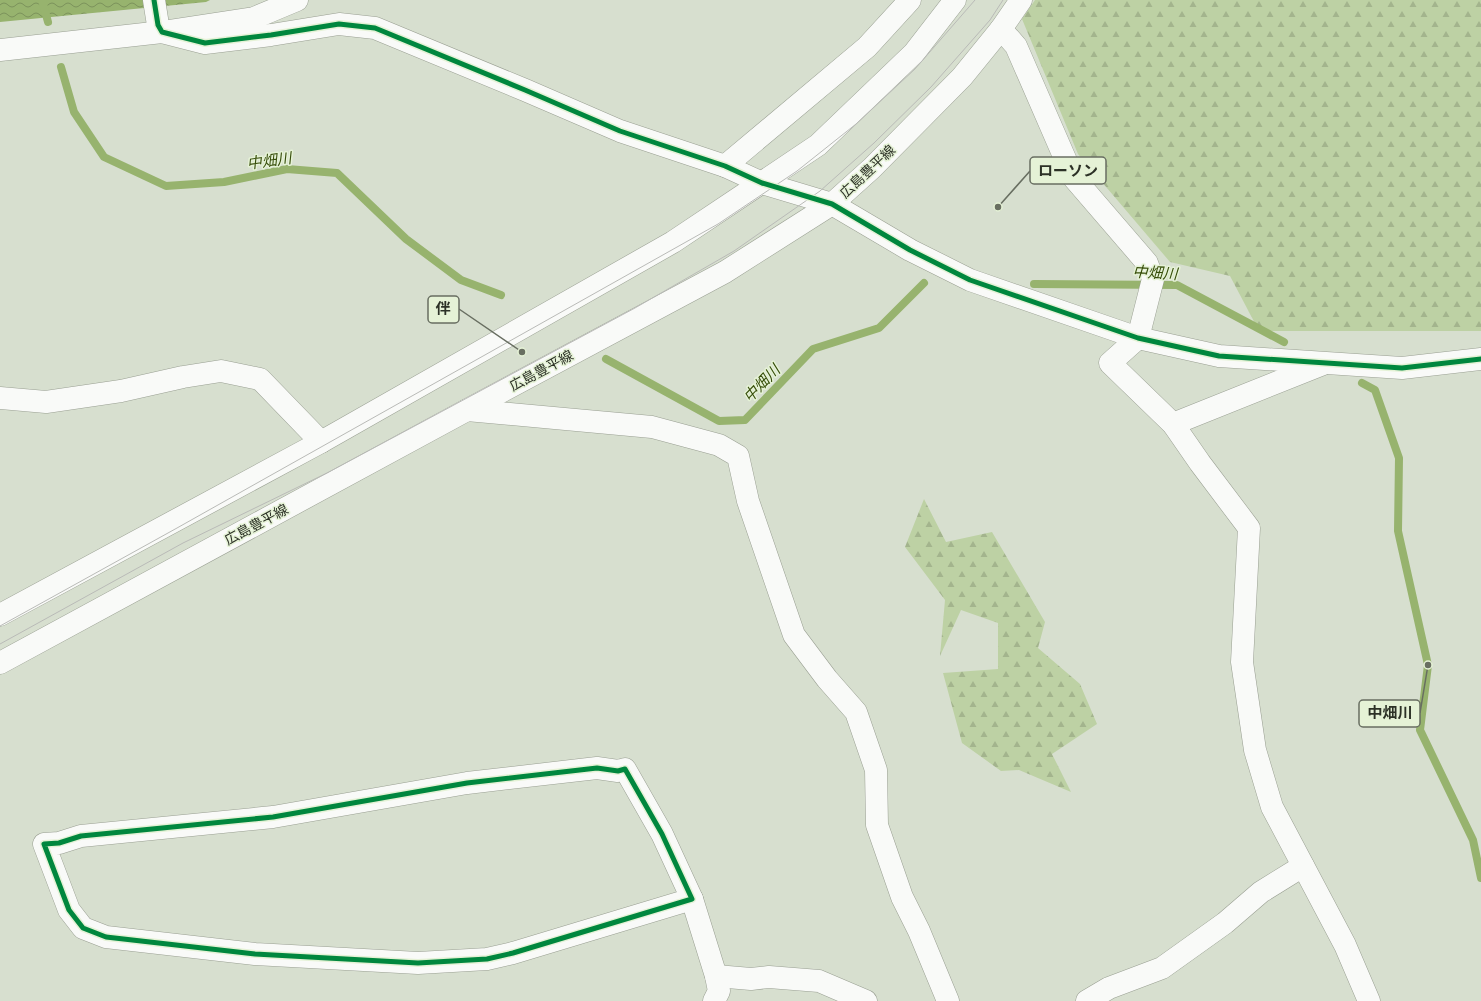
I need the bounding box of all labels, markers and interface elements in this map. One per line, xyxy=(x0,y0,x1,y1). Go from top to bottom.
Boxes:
street label: 広島豊平線 xyxy=(835,140,899,202)
water label: 中畑川 xyxy=(245,147,295,173)
callout: ローソン xyxy=(1030,157,1106,184)
text: ローソン xyxy=(1038,160,1098,180)
water label: 中畑川 xyxy=(1132,261,1180,283)
callout: 伴 xyxy=(428,296,459,323)
text: 伴 xyxy=(435,298,451,318)
street label: 広島豊平線 xyxy=(506,345,576,395)
water label: 中畑川 xyxy=(738,358,785,406)
street label: 広島豊平線 xyxy=(221,499,291,549)
callout: 中畑川 xyxy=(1359,700,1420,727)
text: 中畑川 xyxy=(1367,702,1413,722)

